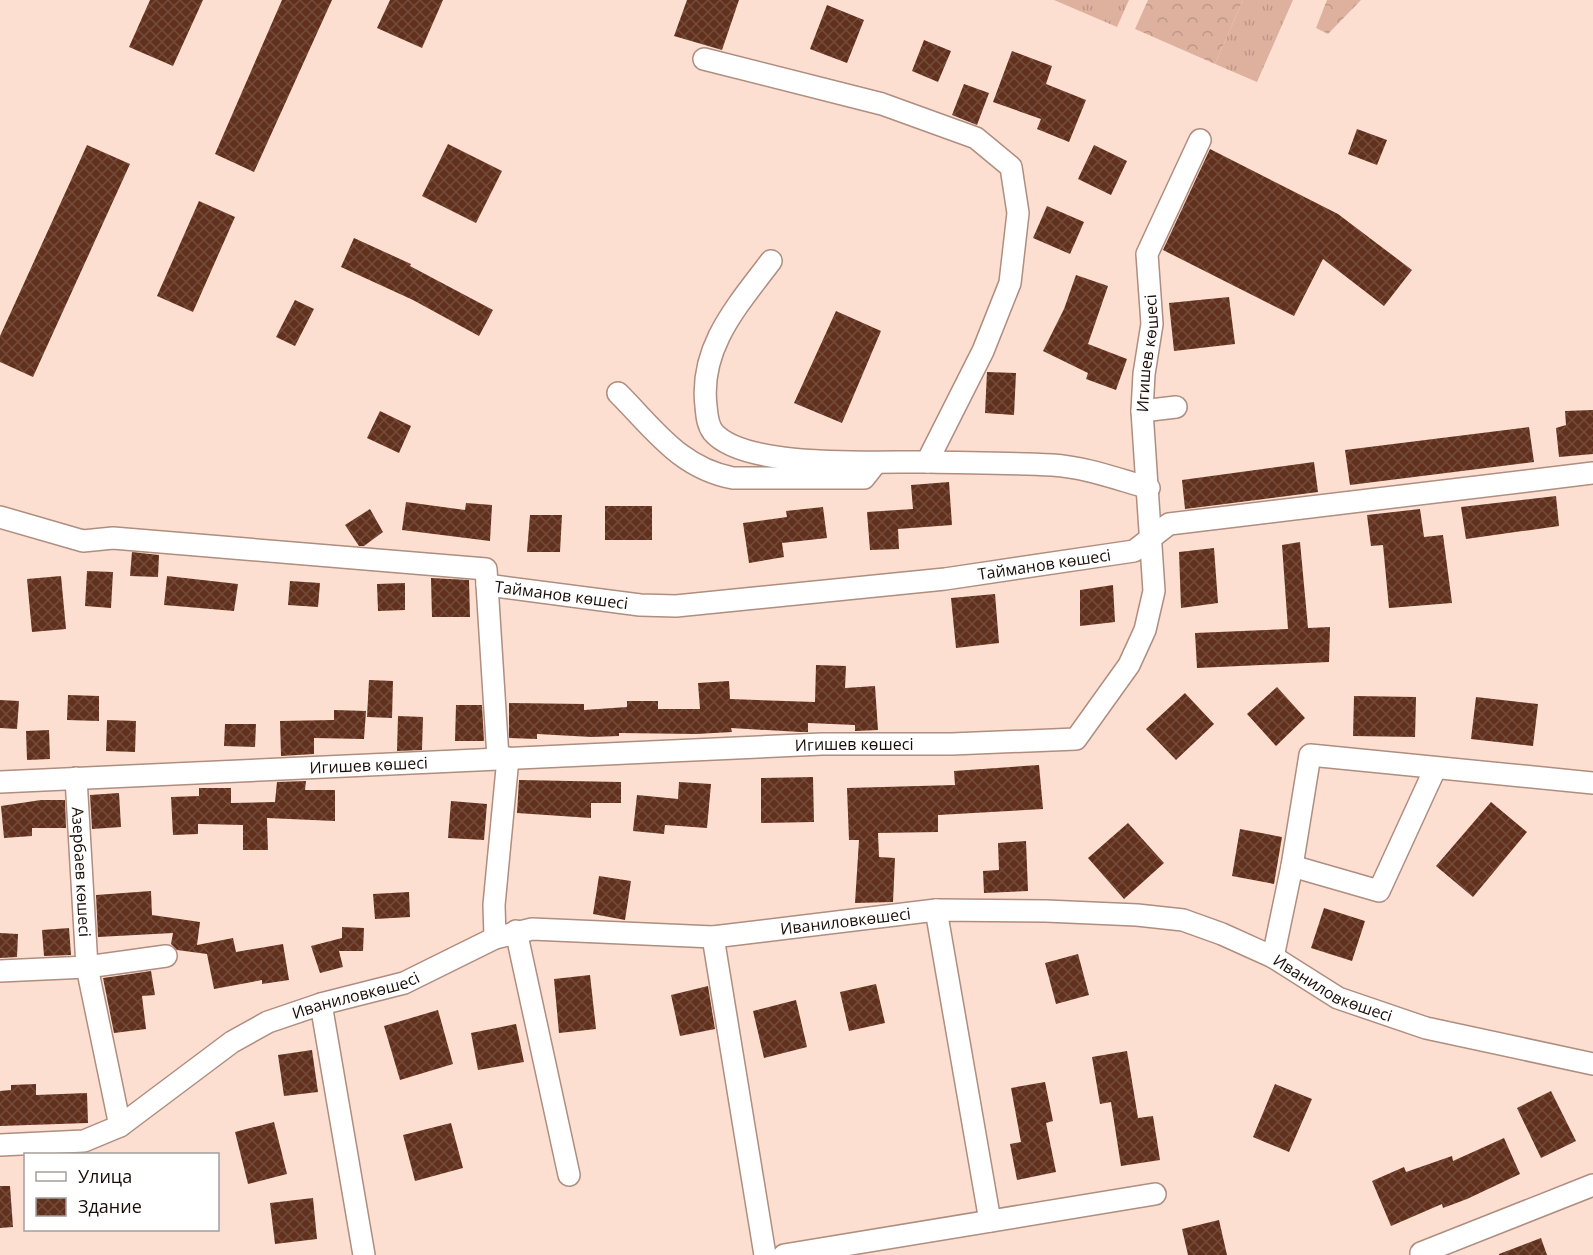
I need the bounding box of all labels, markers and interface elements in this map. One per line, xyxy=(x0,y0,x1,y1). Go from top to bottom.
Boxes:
street label: Игишев көшесі xyxy=(1131,294,1163,413)
street label: Тайманов көшесі xyxy=(976,544,1112,585)
street label: Тайманов көшесі xyxy=(493,575,629,614)
street label: Игишев көшесі xyxy=(794,733,913,756)
street label: Игишев көшесі xyxy=(309,751,428,779)
street label: Азербаев көшесі xyxy=(67,806,96,937)
street label: Иваниловкөшесі xyxy=(779,902,912,940)
street label: Иваниловкөшесі xyxy=(1269,949,1395,1027)
street label: Иваниловкөшесі xyxy=(289,966,423,1024)
legend xyxy=(24,1153,219,1231)
text: Улица xyxy=(78,1164,132,1188)
text: Здание xyxy=(78,1194,142,1218)

